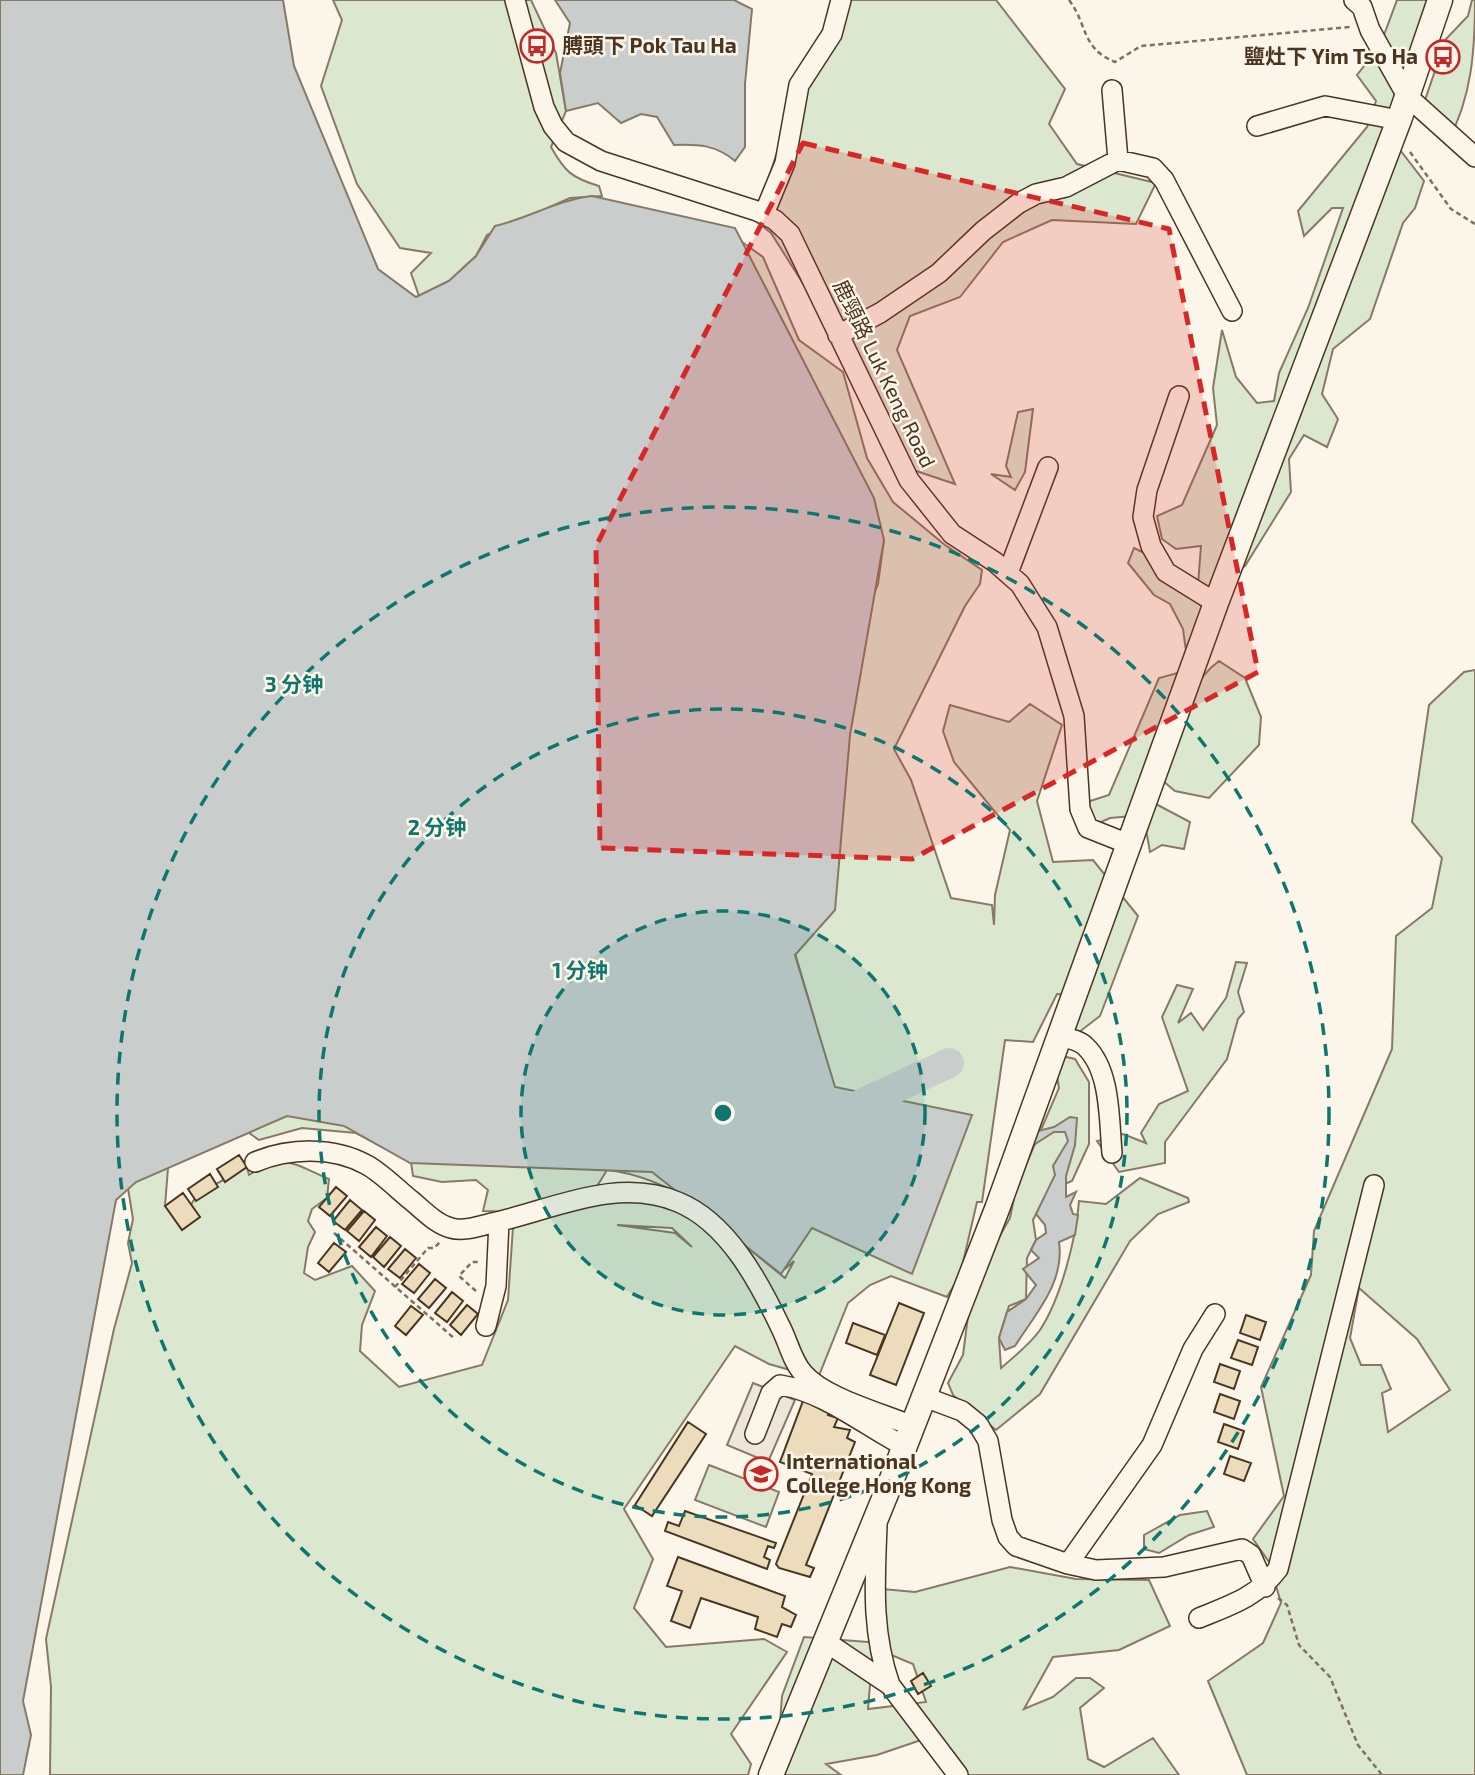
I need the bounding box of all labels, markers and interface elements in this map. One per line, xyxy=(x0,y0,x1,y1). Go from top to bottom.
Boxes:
bus stop icon: 膊頭下 Pok Tau Ha xyxy=(518,27,556,65)
place label: 膊頭下 Pok Tau Ha xyxy=(562,32,737,57)
bus stop icon: 鹽灶下 Yim Tso Ha xyxy=(1424,38,1462,76)
place label: 鹽灶下 Yim Tso Ha xyxy=(1244,43,1418,68)
street label: 鹿頸路 Luk Keng Road xyxy=(829,275,942,471)
text: 3 分钟 xyxy=(265,671,323,696)
text: 2 分钟 xyxy=(408,814,466,839)
text: 1 分钟 xyxy=(552,957,608,982)
centre of rings xyxy=(711,1101,735,1125)
place label: International College Hong Kong xyxy=(786,1448,971,1497)
school or university icon: International College Hong Kong xyxy=(742,1455,780,1493)

